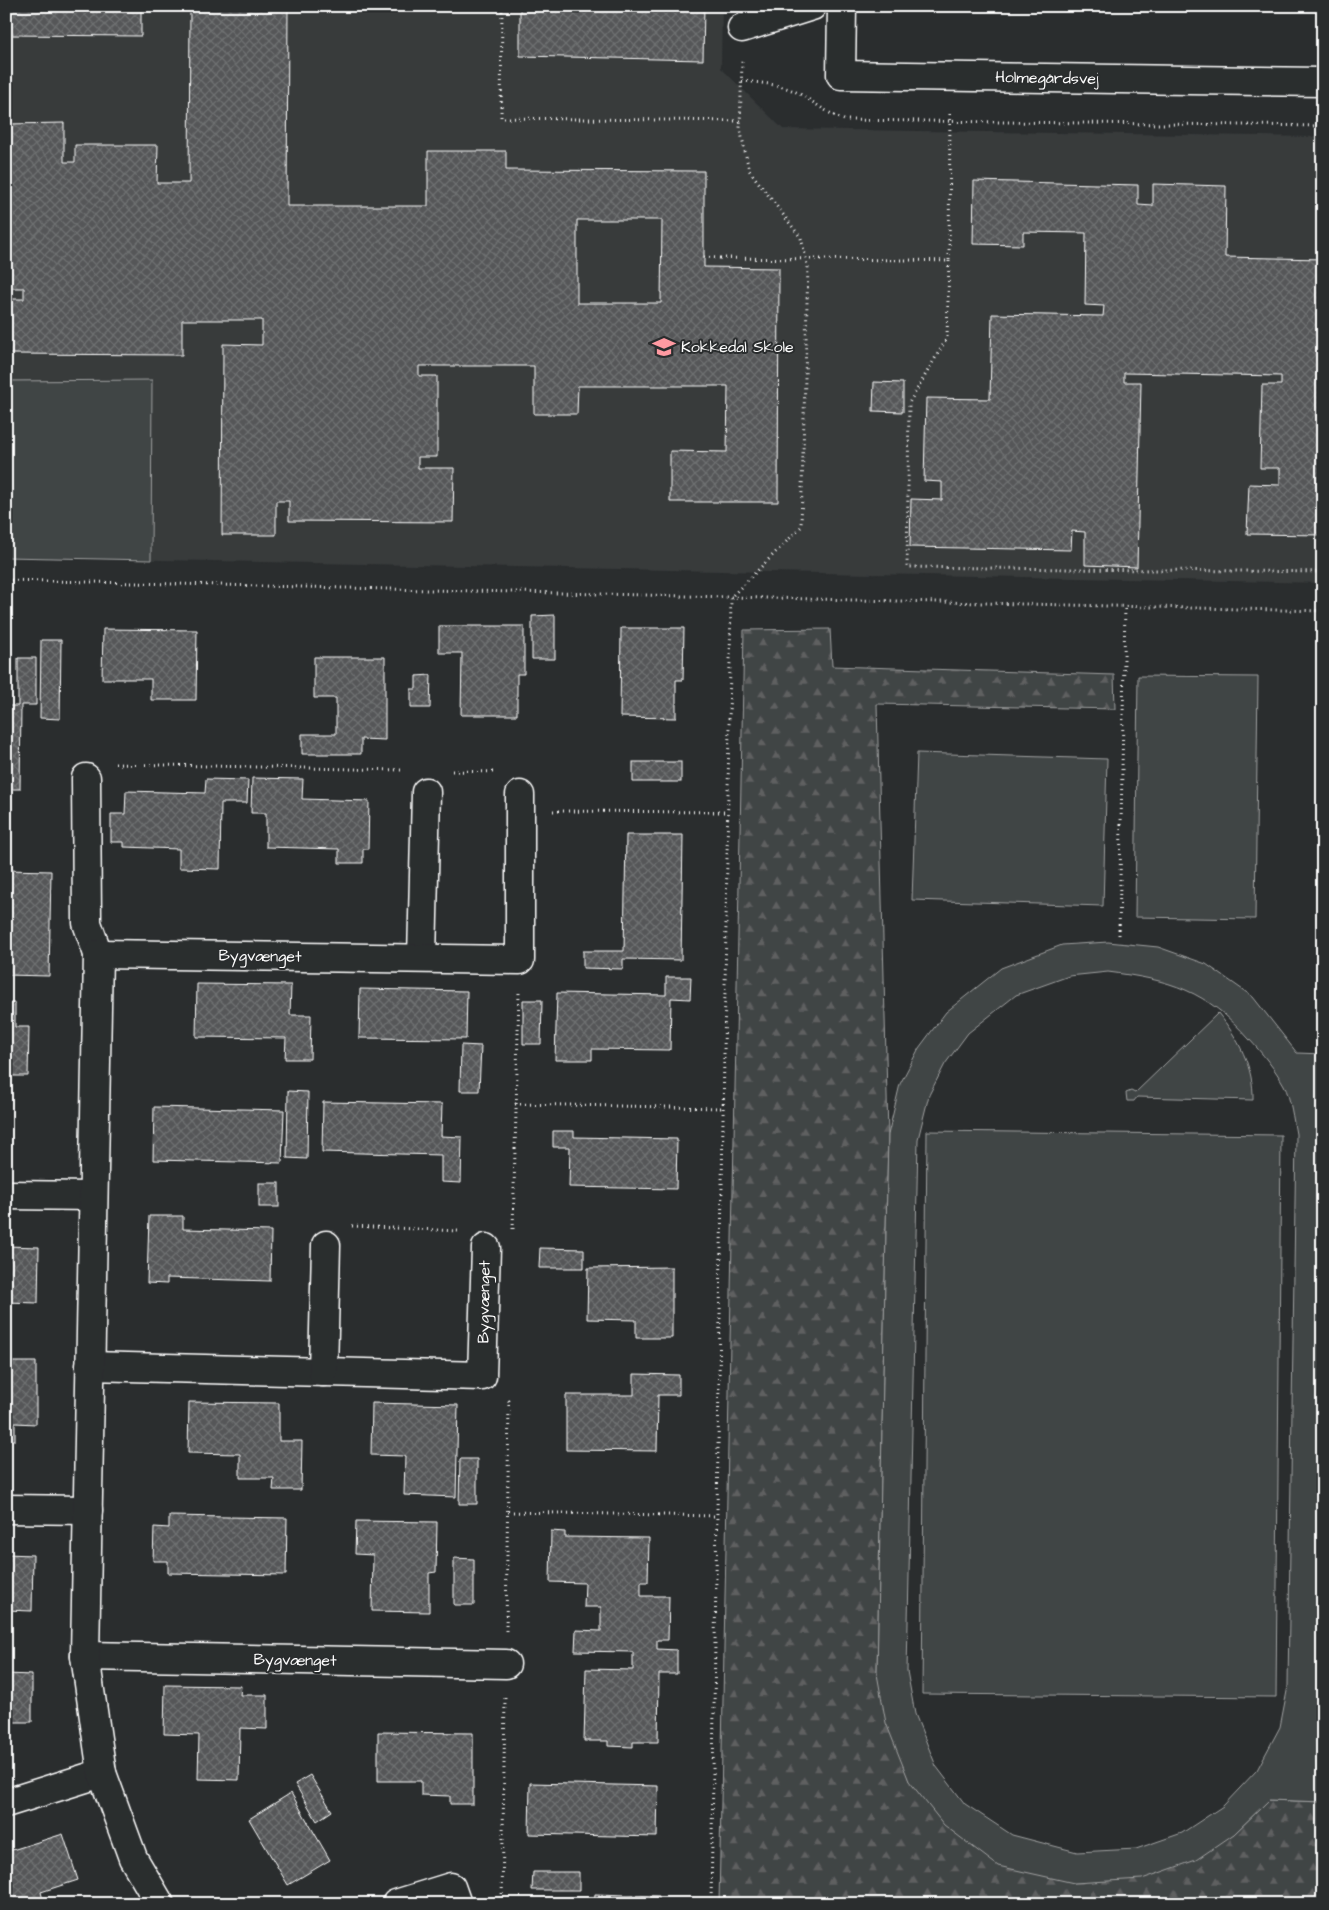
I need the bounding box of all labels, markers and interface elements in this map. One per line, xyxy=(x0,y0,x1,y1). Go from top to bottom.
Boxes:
street label: Holmegårdsvej xyxy=(995,66,1099,91)
school or university icon: Kokkedal Skole xyxy=(651,334,677,360)
place label: Kokkedal Skole xyxy=(681,336,794,358)
street label: Bygvænget xyxy=(218,944,302,969)
street label: Bygvænget xyxy=(472,1260,497,1344)
street label: Bygvænget xyxy=(253,1648,337,1673)

